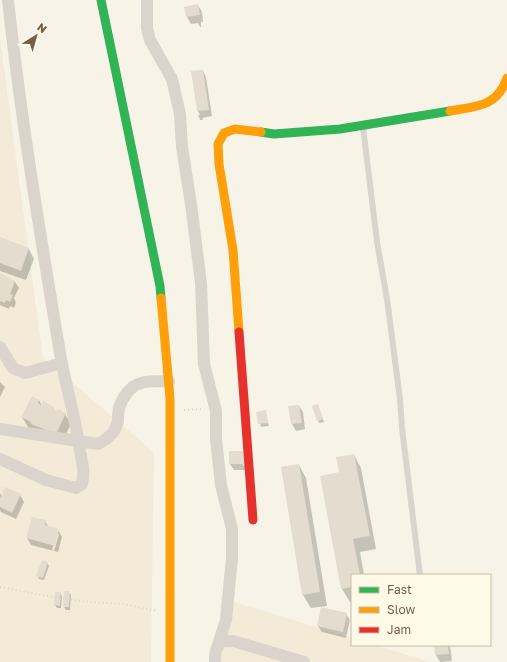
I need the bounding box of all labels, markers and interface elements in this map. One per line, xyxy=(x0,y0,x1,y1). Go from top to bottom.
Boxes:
north arrow xyxy=(16,16,56,56)
text: N xyxy=(35,20,50,35)
legend xyxy=(351,574,491,646)
text: Fast xyxy=(387,582,412,597)
text: Slow xyxy=(387,602,415,617)
text: Jam xyxy=(387,622,411,637)

